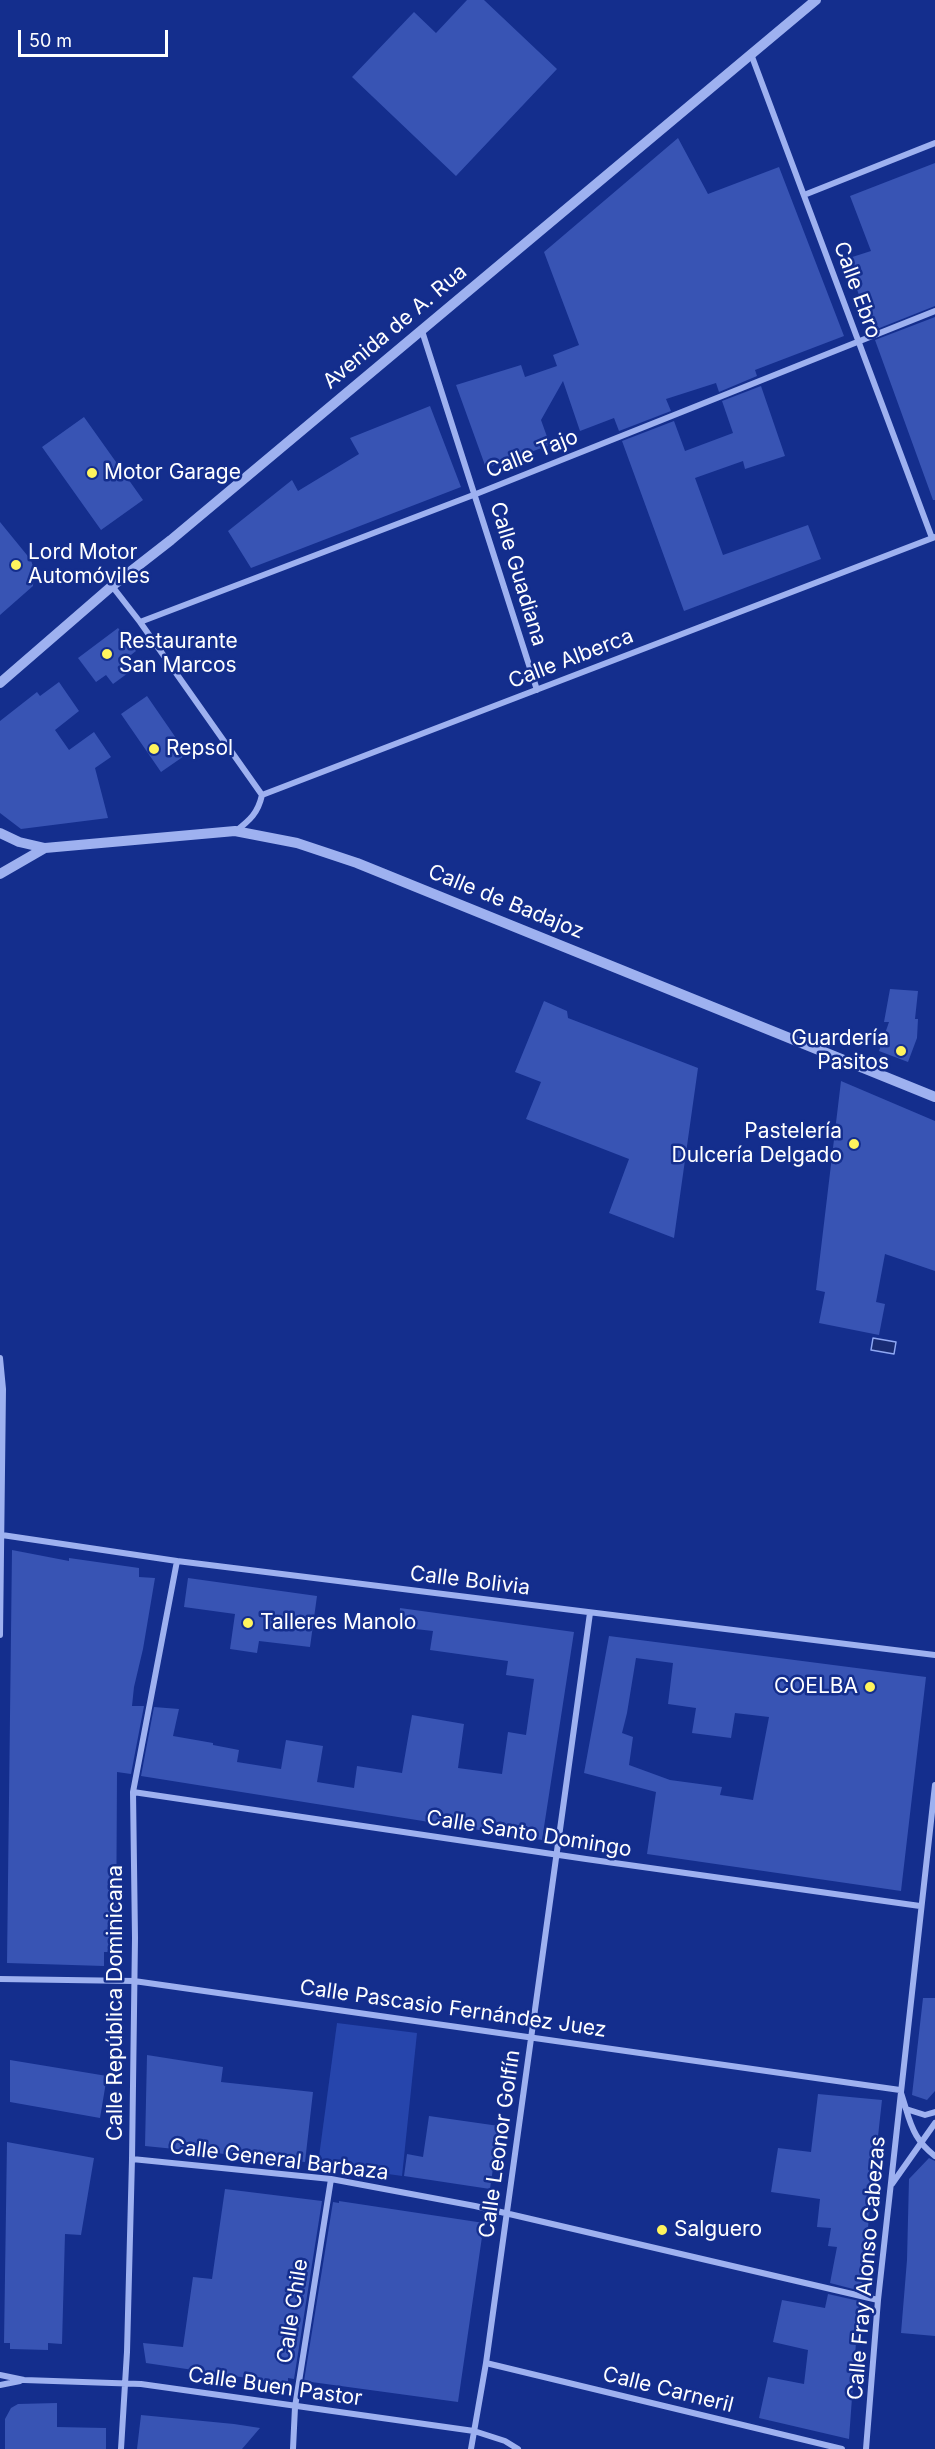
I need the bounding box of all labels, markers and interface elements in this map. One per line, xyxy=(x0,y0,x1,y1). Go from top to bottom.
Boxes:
scale bar xyxy=(21,18,171,56)
text: 50 m xyxy=(29,30,72,51)
street label: Calle Ebro xyxy=(828,238,886,342)
street label: Avenida de A. Rua xyxy=(318,260,472,394)
street label: Calle Tajo xyxy=(482,424,582,484)
place label: Motor Garage xyxy=(104,460,241,486)
marker: Motor Garage xyxy=(85,466,99,480)
street label: Calle Guadiana xyxy=(484,499,552,649)
place label: Lord Motor Automóviles xyxy=(28,540,150,590)
marker: Lord Motor Automóviles xyxy=(9,558,23,572)
street label: Calle Alberca xyxy=(505,624,637,694)
place label: Restaurante San Marcos xyxy=(119,629,238,679)
marker: Restaurante San Marcos xyxy=(100,647,114,661)
place label: Repsol xyxy=(166,736,233,762)
marker: Repsol xyxy=(147,742,161,756)
street label: Calle de Badajoz xyxy=(425,859,587,945)
place label: Guardería Pasitos xyxy=(791,1026,889,1076)
marker: Guardería Pasitos xyxy=(894,1044,908,1058)
place label: Pastelería Dulcería Delgado xyxy=(671,1119,842,1169)
marker: Pastelería Dulcería Delgado xyxy=(847,1137,861,1151)
street label: Calle Bolivia xyxy=(409,1561,531,1601)
place label: Talleres Manolo xyxy=(260,1610,416,1636)
marker: Talleres Manolo xyxy=(241,1616,255,1630)
place label: COELBA xyxy=(774,1674,858,1700)
marker: COELBA xyxy=(863,1680,877,1694)
street label: Calle Santo Domingo xyxy=(425,1805,633,1863)
street label: Calle República Dominicana xyxy=(103,1865,129,2141)
street label: Calle Pascasio Fernández Juez xyxy=(298,1975,608,2043)
street label: Calle Leonor Golfín xyxy=(474,2048,526,2240)
street label: Calle General Barbaza xyxy=(168,2134,390,2186)
street label: Calle Fray Alonso Cabezas xyxy=(843,2135,891,2401)
place label: Salguero xyxy=(674,2217,762,2243)
marker: Salguero xyxy=(655,2223,669,2237)
street label: Calle Chile xyxy=(272,2257,314,2365)
street label: Calle Buen Pastor xyxy=(186,2362,364,2412)
street label: Calle Carneril xyxy=(600,2362,736,2418)

